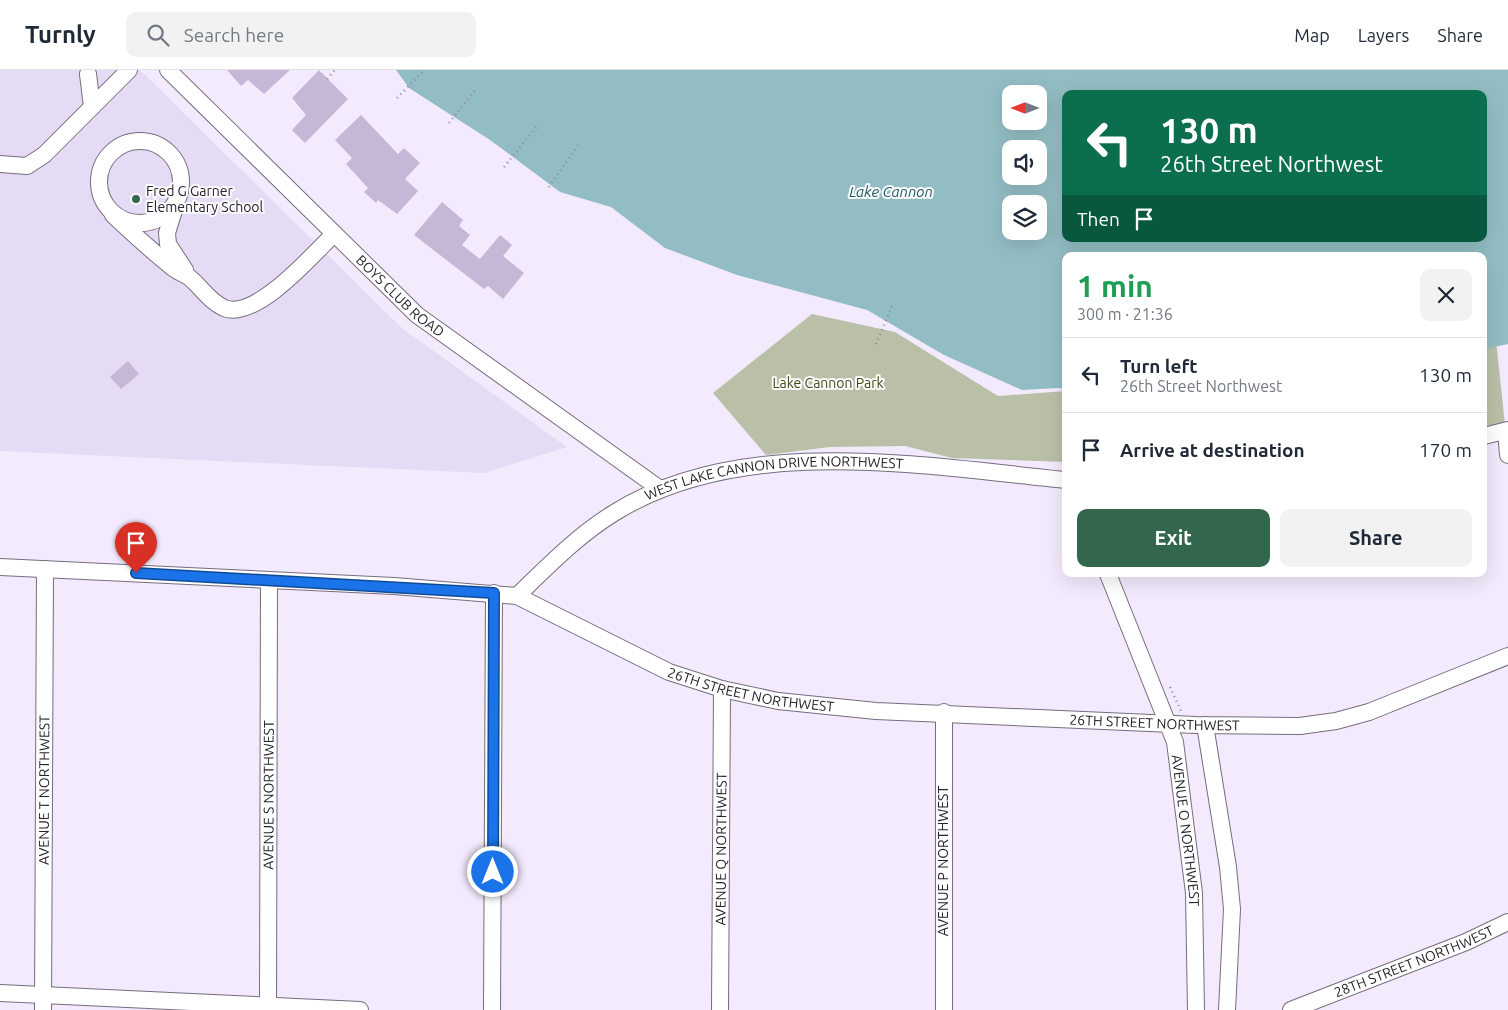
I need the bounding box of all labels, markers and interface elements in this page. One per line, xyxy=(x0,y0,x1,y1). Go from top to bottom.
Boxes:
search box xyxy=(126,12,476,57)
text: Turnly xyxy=(25,21,96,48)
icon: search xyxy=(144,21,172,49)
text: Search here xyxy=(184,24,284,46)
text: Map xyxy=(1294,25,1330,45)
text: Layers xyxy=(1358,25,1409,45)
text: Share xyxy=(1437,25,1483,45)
north arrow xyxy=(1002,85,1048,130)
map controls xyxy=(1002,85,1047,240)
icon: left xyxy=(1077,110,1142,175)
text: 130 m xyxy=(1160,110,1258,150)
button: sound xyxy=(1002,140,1047,185)
text: 26th Street Northwest xyxy=(1160,151,1383,176)
place label: Fred G Garner Elementary School xyxy=(146,183,264,215)
water label: Lake Cannon xyxy=(849,183,933,200)
marker: Fred G Garner Elementary School xyxy=(130,193,142,205)
button: layers xyxy=(1002,195,1047,240)
icon: arrive xyxy=(1130,205,1158,233)
text: Then xyxy=(1077,208,1120,230)
street label: BOYS CLUB ROAD xyxy=(353,252,447,340)
text: 1 min xyxy=(1077,269,1153,303)
button: close xyxy=(1420,269,1472,321)
text: 300 m · 21:36 xyxy=(1077,305,1173,323)
text: Turn left xyxy=(1120,355,1198,377)
icon: left xyxy=(1077,361,1105,389)
text: 130 m xyxy=(1419,364,1472,386)
park label: Lake Cannon Park xyxy=(772,375,884,391)
text: 26th Street Northwest xyxy=(1120,377,1282,395)
icon: arrive xyxy=(1077,436,1105,464)
text: Arrive at destination xyxy=(1120,439,1305,461)
text: 170 m xyxy=(1419,439,1472,461)
street label: WEST LAKE CANNON DRIVE NORTHWEST xyxy=(642,453,904,503)
button: Exit xyxy=(1077,509,1270,567)
button: Share xyxy=(1280,509,1472,567)
pin xyxy=(115,522,157,573)
icon: arrive xyxy=(122,529,150,557)
street label: 26TH STREET NORTHWEST xyxy=(666,664,835,715)
street label: 26TH STREET NORTHWEST xyxy=(1069,711,1240,733)
street label: AVENUE T NORTHWEST xyxy=(36,715,52,865)
street label: AVENUE S NORTHWEST xyxy=(260,720,277,870)
street label: AVENUE O NORTHWEST xyxy=(1169,754,1202,907)
street label: AVENUE Q NORTHWEST xyxy=(713,772,729,926)
street label: AVENUE P NORTHWEST xyxy=(935,786,951,936)
position arrow xyxy=(466,845,518,897)
street label: 28TH STREET NORTHWEST xyxy=(1332,922,1496,1000)

